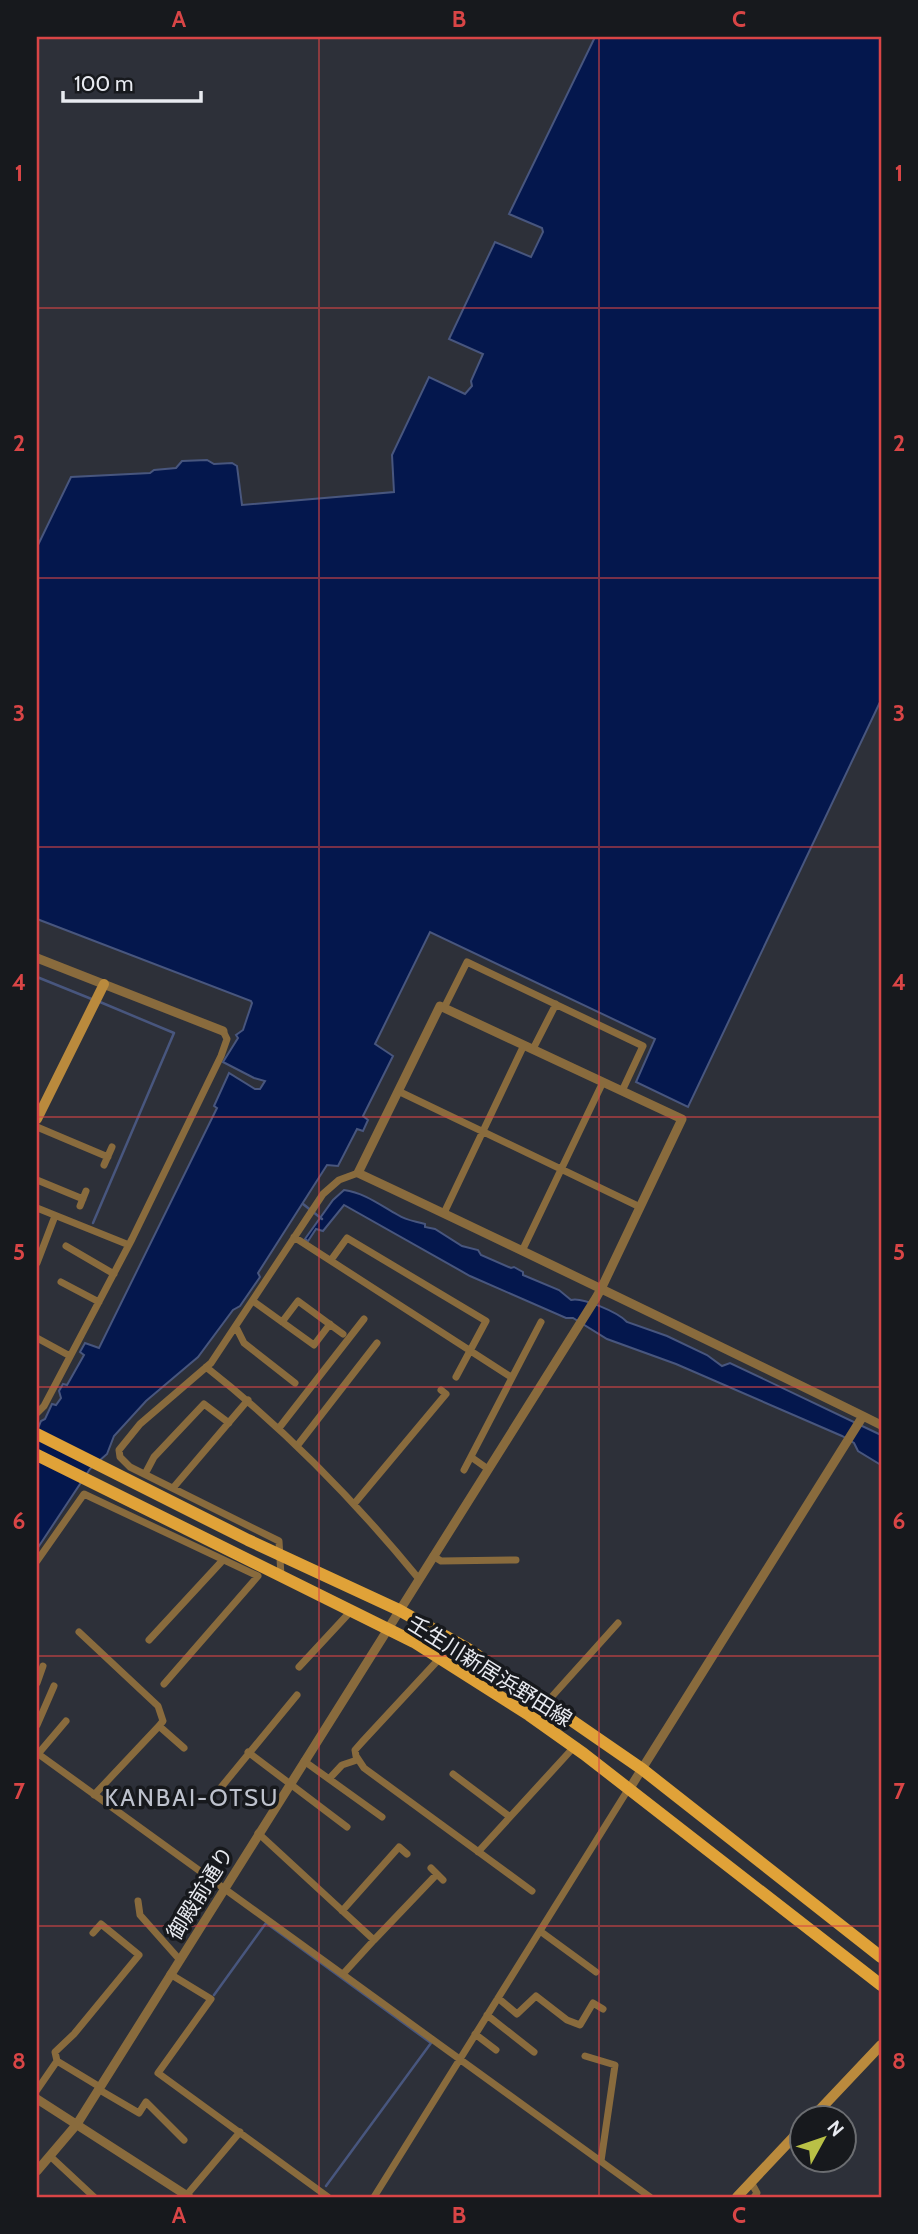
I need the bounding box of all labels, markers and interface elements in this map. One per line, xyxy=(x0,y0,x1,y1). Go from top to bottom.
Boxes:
text: A xyxy=(172,5,187,33)
text: B xyxy=(452,5,466,33)
text: C xyxy=(732,5,746,33)
scale bar xyxy=(63,60,201,104)
text: 100 m xyxy=(74,71,133,96)
text: 1 xyxy=(15,159,23,187)
text: 1 xyxy=(895,159,903,187)
text: 2 xyxy=(13,429,25,457)
text: 2 xyxy=(893,429,905,457)
text: 3 xyxy=(13,699,25,727)
text: 3 xyxy=(893,699,905,727)
text: 4 xyxy=(12,968,26,996)
text: 4 xyxy=(892,968,906,996)
text: 5 xyxy=(13,1238,25,1266)
text: 5 xyxy=(893,1238,905,1266)
text: 6 xyxy=(13,1507,25,1535)
text: 6 xyxy=(893,1507,905,1535)
street label: 壬生川新居浜野田線 xyxy=(403,1610,577,1732)
text: 7 xyxy=(13,1777,25,1805)
text: 7 xyxy=(893,1777,905,1805)
district label: KANBAI-OTSU xyxy=(105,1783,279,1812)
street label: 御殿前通り xyxy=(162,1842,238,1944)
text: 8 xyxy=(12,2047,26,2075)
text: 8 xyxy=(892,2047,906,2075)
north arrow xyxy=(788,2104,858,2174)
text: N xyxy=(823,2116,849,2141)
text: A xyxy=(172,2201,187,2229)
text: B xyxy=(452,2201,466,2229)
text: C xyxy=(732,2201,746,2229)

